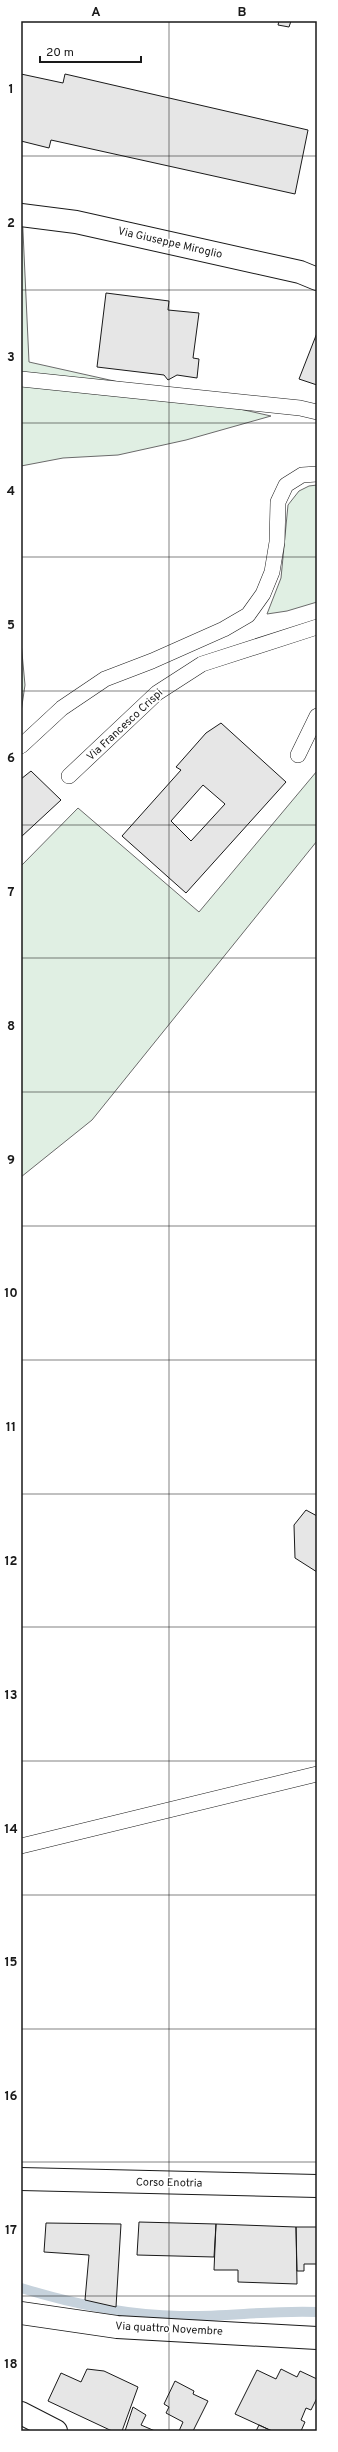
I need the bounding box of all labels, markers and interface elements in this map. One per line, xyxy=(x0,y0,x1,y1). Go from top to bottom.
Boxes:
text: A xyxy=(91,5,101,21)
text: B xyxy=(238,5,247,21)
scale bar xyxy=(40,38,141,64)
text: 20 m xyxy=(46,45,74,61)
text: 1 xyxy=(8,82,14,98)
text: 2 xyxy=(7,216,15,232)
street label: Via Giuseppe Miroglio xyxy=(116,224,224,262)
text: 3 xyxy=(7,350,15,366)
text: 4 xyxy=(7,484,15,500)
text: 5 xyxy=(7,618,15,634)
street label: Via Francesco Crispi xyxy=(84,686,166,764)
text: 6 xyxy=(7,751,15,767)
text: 7 xyxy=(8,885,15,901)
text: 8 xyxy=(7,1019,15,1035)
text: 9 xyxy=(7,1153,15,1169)
text: 10 xyxy=(4,1286,18,1302)
text: 11 xyxy=(6,1420,16,1436)
text: 12 xyxy=(4,1554,18,1570)
text: 13 xyxy=(5,1688,18,1704)
text: 14 xyxy=(4,1822,18,1838)
text: 15 xyxy=(4,1955,18,1971)
text: 16 xyxy=(4,2089,18,2105)
street label: Corso Enotria xyxy=(136,2175,203,2191)
text: 17 xyxy=(5,2223,17,2239)
street label: Via quattro Novembre xyxy=(115,2319,223,2339)
text: 18 xyxy=(4,2357,18,2373)

